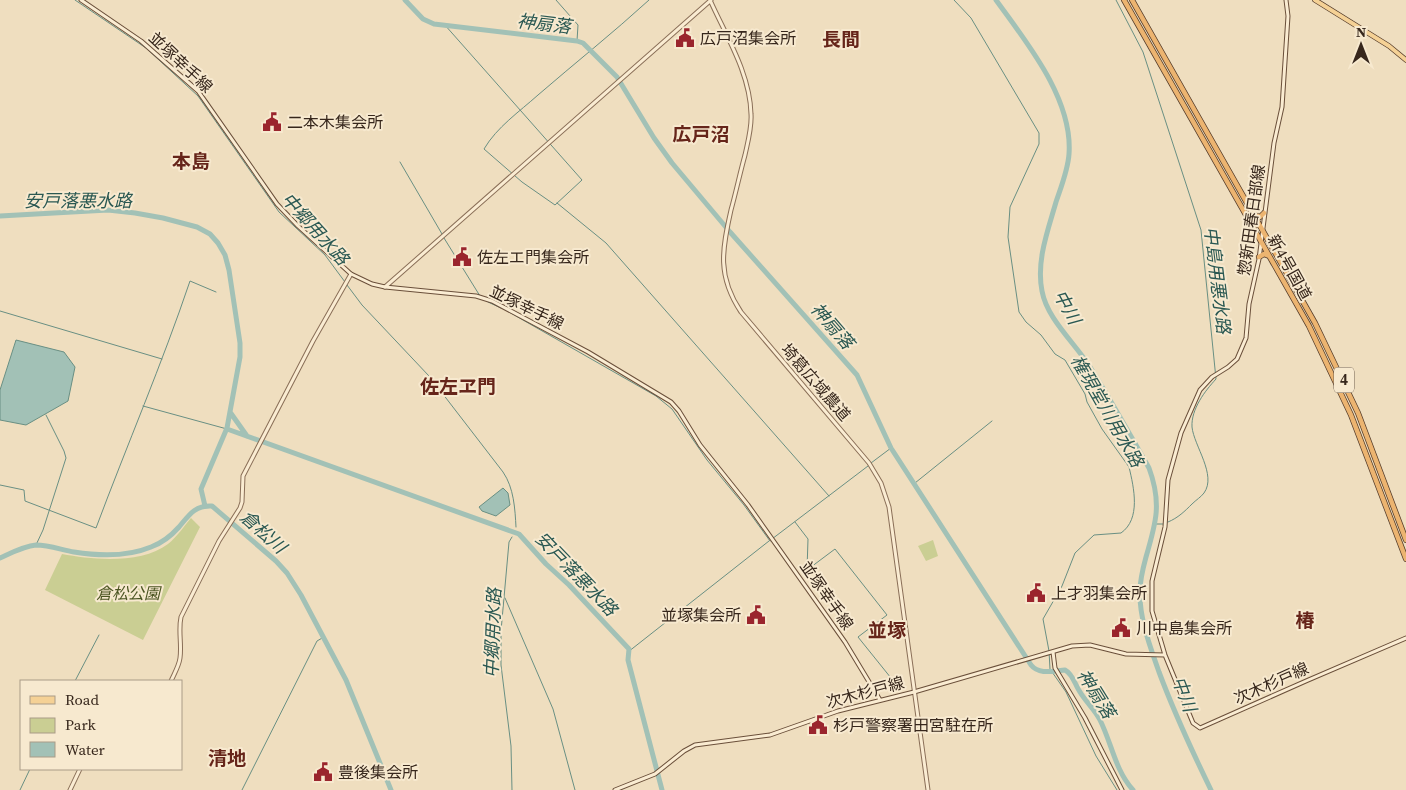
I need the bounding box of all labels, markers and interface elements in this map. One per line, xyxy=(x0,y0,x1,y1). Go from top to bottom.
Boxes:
water label: 神扇落 xyxy=(516,8,575,40)
north arrow xyxy=(1336,20,1386,70)
text: N xyxy=(1356,22,1366,42)
district label: 長間 xyxy=(822,26,860,52)
street label: 並塚幸手線 xyxy=(144,27,218,97)
public building icon: 広戸沼集会所 xyxy=(674,27,696,49)
place label: 広戸沼集会所 xyxy=(700,27,796,49)
public building icon: 二本木集会所 xyxy=(261,111,283,133)
place label: 二本木集会所 xyxy=(287,111,383,133)
district label: 広戸沼 xyxy=(672,121,730,147)
district label: 本島 xyxy=(172,148,210,174)
street label: 惣新田春日部線 xyxy=(1232,163,1270,277)
water label: 中郷用水路 xyxy=(276,187,356,272)
water label: 安戸落悪水路 xyxy=(24,188,134,213)
water label: 中島用悪水路 xyxy=(1199,225,1237,337)
street label: 新4号国道 xyxy=(1263,230,1317,304)
public building icon: 佐左エ門集会所 xyxy=(451,246,473,268)
place label: 佐左エ門集会所 xyxy=(477,246,589,268)
street label: 並塚幸手線 xyxy=(486,280,568,334)
water label: 中川 xyxy=(1048,285,1088,330)
water label: 神扇落 xyxy=(805,297,861,357)
street label: 埼葛広域農道 xyxy=(776,339,856,425)
water label: 権現堂川用水路 xyxy=(1065,350,1151,473)
road number: 4 xyxy=(1334,368,1354,392)
district label: 佐左ヱ門 xyxy=(420,373,496,399)
water label: 倉松川 xyxy=(235,504,293,560)
water label: 安戸落悪水路 xyxy=(530,526,624,623)
street label: 並塚幸手線 xyxy=(795,556,859,634)
park label: 倉松公園 xyxy=(96,582,162,604)
public building icon: 上才羽集会所 xyxy=(1025,582,1047,604)
place label: 上才羽集会所 xyxy=(1051,582,1147,604)
water label: 中郷用水路 xyxy=(478,586,507,678)
place label: 並塚集会所 xyxy=(661,604,741,626)
public building icon: 並塚集会所 xyxy=(745,604,767,626)
district label: 椿 xyxy=(1295,607,1315,633)
district label: 並塚 xyxy=(868,617,906,643)
public building icon: 川中島集会所 xyxy=(1110,617,1132,639)
place label: 川中島集会所 xyxy=(1136,617,1232,639)
street label: 次木杉戸線 xyxy=(1230,657,1312,709)
water label: 神扇落 xyxy=(1072,664,1123,726)
street label: 次木杉戸線 xyxy=(824,671,906,713)
water label: 中川 xyxy=(1166,673,1203,717)
legend xyxy=(20,680,182,770)
text: Road xyxy=(65,689,99,710)
text: Park xyxy=(65,714,97,735)
public building icon: 杉戸警察署田宮駐在所 xyxy=(807,714,829,736)
place label: 杉戸警察署田宮駐在所 xyxy=(833,714,993,736)
text: Water xyxy=(65,739,106,760)
district label: 清地 xyxy=(208,745,246,771)
public building icon: 豊後集会所 xyxy=(312,761,334,783)
place label: 豊後集会所 xyxy=(338,761,418,783)

